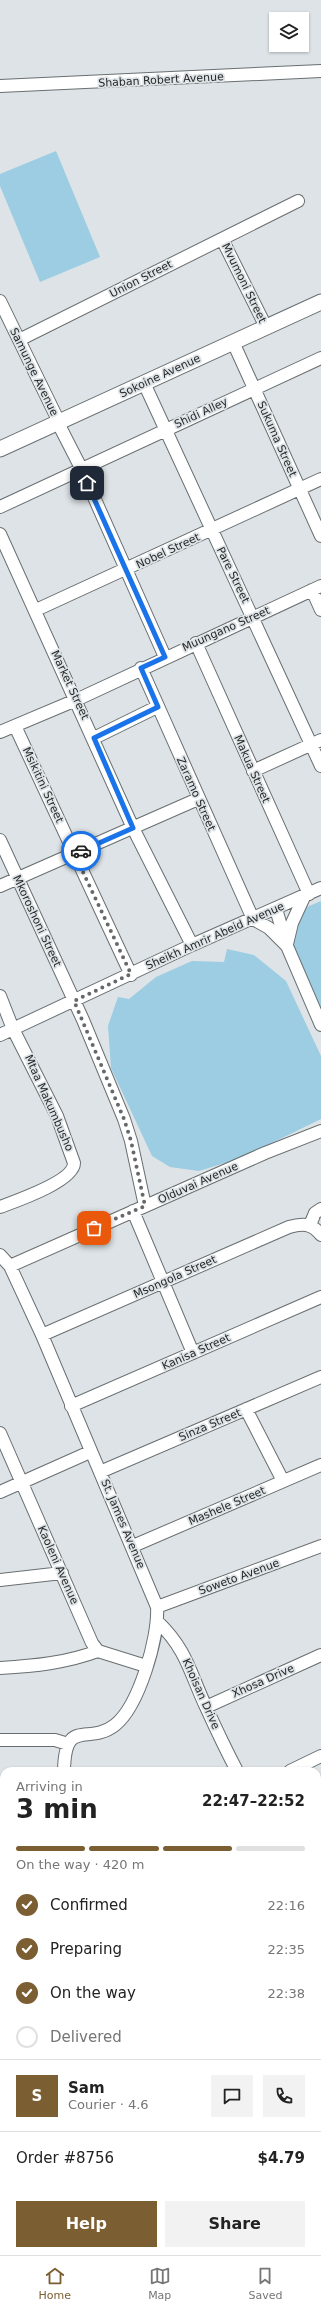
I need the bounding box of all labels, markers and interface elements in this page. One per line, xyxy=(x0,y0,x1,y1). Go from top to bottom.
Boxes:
map controls xyxy=(269,12,309,52)
button: layers xyxy=(269,12,309,52)
street label: Shaban Robert Avenue xyxy=(98,70,224,90)
street label: Mvumoni Street xyxy=(219,241,269,326)
street label: Union Street xyxy=(107,257,175,300)
street label: Samunge Avenue xyxy=(7,326,61,418)
street label: Sokoine Avenue xyxy=(118,352,203,400)
street label: Shidi Alley xyxy=(172,395,230,431)
street label: Sukuma Street xyxy=(255,399,300,479)
pin xyxy=(70,466,104,500)
icon: home xyxy=(76,472,98,494)
street label: Nobel Street xyxy=(134,530,202,571)
street label: Pare Street xyxy=(214,545,252,606)
street label: Muungano Street xyxy=(180,604,273,654)
street label: Market Street xyxy=(48,648,92,722)
street label: Makua Street xyxy=(231,733,273,806)
street label: Msikitini Street xyxy=(20,745,67,826)
street label: Zaramo Street xyxy=(174,755,218,834)
courier xyxy=(61,831,101,871)
icon: car xyxy=(70,840,92,862)
street label: Mkoroshoni Street xyxy=(10,873,64,969)
street label: Sheikh Amrir Abeid Avenue xyxy=(144,899,286,972)
street label: Mtaa Makumbusho xyxy=(22,1053,76,1153)
street label: Olduvai Avenue xyxy=(156,1159,240,1206)
pin xyxy=(77,1211,111,1245)
icon: bag xyxy=(83,1217,105,1239)
street label: Msongola Street xyxy=(132,1253,219,1301)
street label: Kanisa Street xyxy=(160,1331,233,1373)
street label: Sinza Street xyxy=(177,1406,244,1444)
street label: St. James Avenue xyxy=(98,1477,148,1571)
street label: Mashele Street xyxy=(187,1484,268,1528)
street label: Kaoleni Avenue xyxy=(35,1524,81,1607)
street label: Soweto Avenue xyxy=(197,1556,281,1598)
street label: Khoisan Drive xyxy=(180,1657,223,1732)
street label: Xhosa Drive xyxy=(230,1661,296,1700)
text: Arriving in xyxy=(16,1779,83,1794)
text: 22:47–22:52 xyxy=(202,1792,305,1810)
text: 3 min xyxy=(16,1794,98,1824)
text: On the way · 420 m xyxy=(16,1857,144,1872)
icon: check xyxy=(16,1894,38,1916)
text: Confirmed xyxy=(50,1896,128,1914)
text: 22:16 xyxy=(268,1898,305,1913)
icon: check xyxy=(16,1938,38,1960)
text: Preparing xyxy=(50,1940,122,1958)
text: 22:35 xyxy=(268,1942,305,1957)
icon: check xyxy=(16,1982,38,2004)
text: On the way xyxy=(50,1984,136,2002)
text: 22:38 xyxy=(268,1986,305,2001)
text: Delivered xyxy=(50,2028,122,2046)
button: chat xyxy=(211,2075,253,2117)
button: phone xyxy=(263,2075,305,2117)
text: Sam xyxy=(68,2079,105,2097)
text: S xyxy=(32,2087,42,2105)
text: Courier · 4.6 xyxy=(68,2097,149,2112)
text: Order #8756 xyxy=(16,2149,114,2167)
text: $4.79 xyxy=(258,2149,305,2167)
button: Help xyxy=(16,2201,157,2247)
button: Share xyxy=(165,2201,305,2247)
tab: Home xyxy=(39,2265,71,2302)
tab: Map xyxy=(148,2265,171,2302)
tab: Saved xyxy=(248,2265,282,2302)

